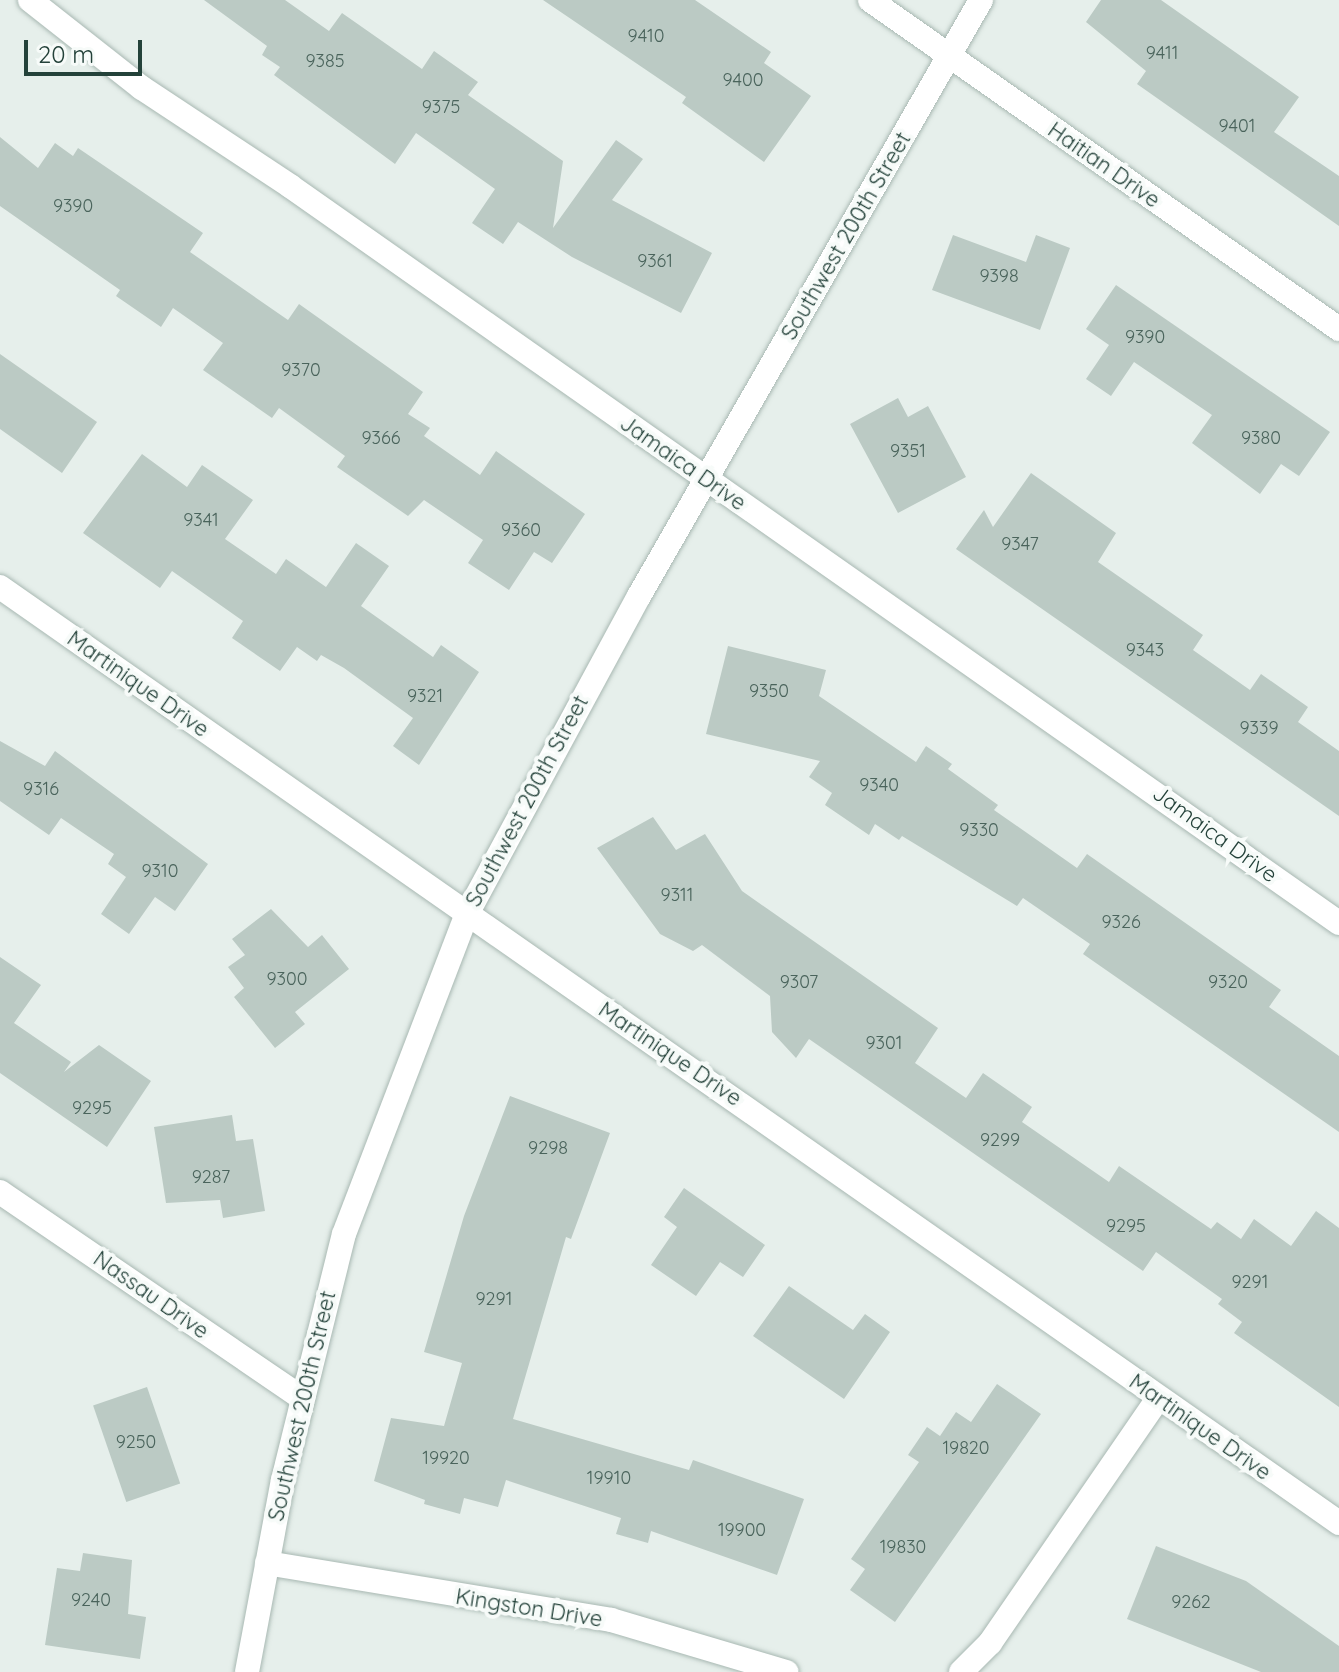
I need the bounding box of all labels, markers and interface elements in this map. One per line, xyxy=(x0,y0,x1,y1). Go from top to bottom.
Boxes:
scale bar xyxy=(28,24,146,74)
house number: 9410 xyxy=(628,25,664,47)
text: 20 m xyxy=(38,39,94,69)
house number: 9411 xyxy=(1146,42,1178,64)
house number: 9385 xyxy=(305,50,345,72)
house number: 9400 xyxy=(723,69,763,91)
house number: 9375 xyxy=(422,96,460,118)
house number: 9401 xyxy=(1219,115,1255,137)
street label: Haitian Drive xyxy=(1043,117,1165,213)
street label: Southwest 200th Street xyxy=(776,127,916,345)
house number: 9390 xyxy=(53,195,93,217)
house number: 9361 xyxy=(637,250,673,272)
house number: 9398 xyxy=(979,265,1019,287)
house number: 9390 xyxy=(1125,326,1165,348)
house number: 9370 xyxy=(281,359,321,381)
street label: Jamaica Drive xyxy=(615,410,751,516)
house number: 9366 xyxy=(362,427,400,449)
house number: 9380 xyxy=(1241,427,1281,449)
house number: 9351 xyxy=(890,440,926,462)
house number: 9341 xyxy=(183,509,219,531)
house number: 9360 xyxy=(501,519,541,541)
house number: 9347 xyxy=(1001,533,1039,555)
street label: Martinique Drive xyxy=(62,625,214,743)
house number: 9343 xyxy=(1126,639,1164,661)
house number: 9350 xyxy=(749,680,789,702)
house number: 9321 xyxy=(407,685,443,707)
street label: Southwest 200th Street xyxy=(460,691,594,911)
house number: 9339 xyxy=(1240,717,1278,739)
house number: 9340 xyxy=(859,774,899,796)
house number: 9316 xyxy=(23,778,59,800)
street label: Jamaica Drive xyxy=(1147,780,1283,888)
house number: 9330 xyxy=(959,819,999,841)
house number: 9310 xyxy=(142,860,178,882)
house number: 9311 xyxy=(661,884,693,906)
house number: 9326 xyxy=(1101,911,1141,933)
house number: 9300 xyxy=(267,968,307,990)
house number: 9307 xyxy=(780,971,818,993)
house number: 9320 xyxy=(1208,971,1248,993)
street label: Martinique Drive xyxy=(593,996,747,1112)
house number: 9301 xyxy=(866,1032,902,1054)
house number: 9295 xyxy=(72,1097,112,1119)
house number: 9299 xyxy=(980,1129,1020,1151)
house number: 9298 xyxy=(528,1137,568,1159)
house number: 9287 xyxy=(192,1166,230,1188)
house number: 9295 xyxy=(1106,1215,1146,1237)
street label: Nassau Drive xyxy=(88,1246,214,1344)
house number: 9291 xyxy=(1232,1271,1268,1293)
street label: Southwest 200th Street xyxy=(263,1288,341,1524)
house number: 9291 xyxy=(476,1288,512,1310)
street label: Martinique Drive xyxy=(1124,1368,1276,1486)
house number: 9250 xyxy=(116,1431,156,1453)
house number: 19820 xyxy=(942,1437,990,1459)
house number: 19920 xyxy=(422,1447,470,1469)
house number: 19910 xyxy=(587,1467,631,1489)
house number: 19900 xyxy=(718,1519,766,1541)
house number: 19830 xyxy=(880,1536,926,1558)
street label: Kingston Drive xyxy=(454,1583,604,1633)
house number: 9240 xyxy=(71,1589,111,1611)
house number: 9262 xyxy=(1171,1591,1211,1613)

